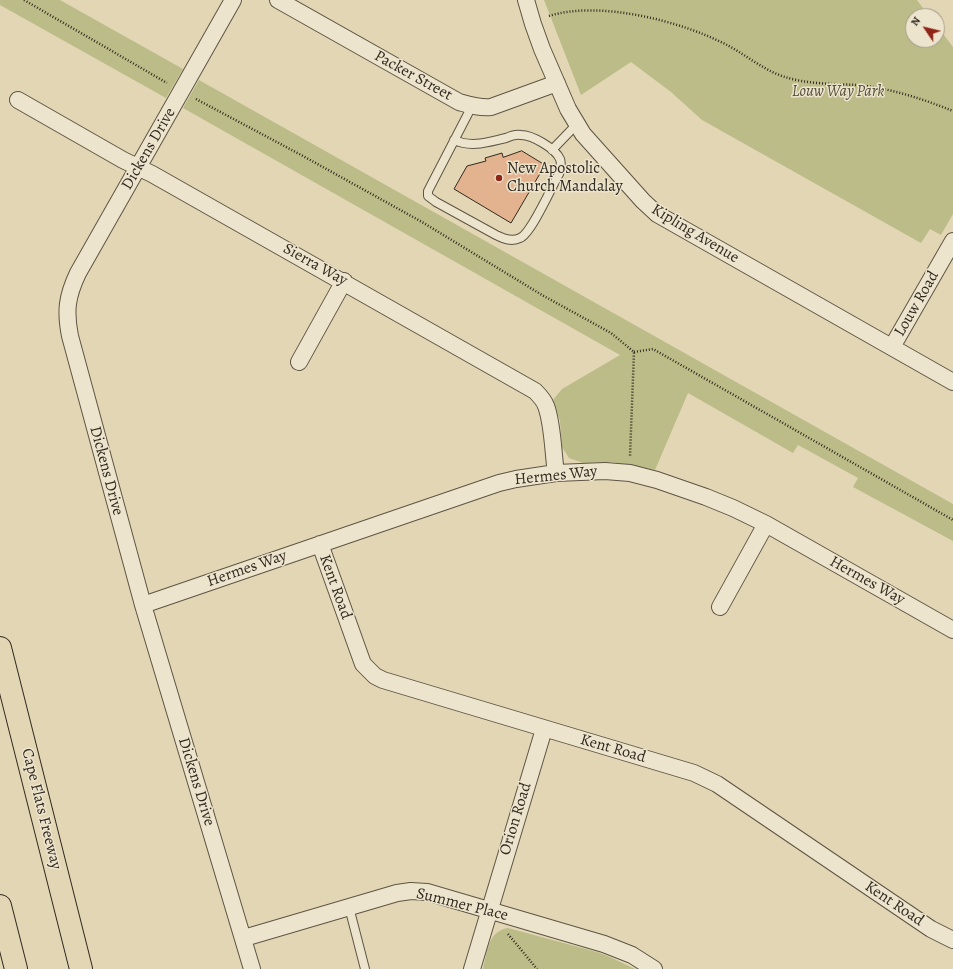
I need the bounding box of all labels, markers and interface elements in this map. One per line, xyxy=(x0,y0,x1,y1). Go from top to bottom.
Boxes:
north arrow xyxy=(905,8,945,48)
text: N xyxy=(907,14,924,29)
street label: Packer Street xyxy=(371,47,455,105)
park label: Louw Way Park xyxy=(792,82,884,102)
street label: Dickens Drive xyxy=(118,105,180,193)
place label: New Apostolic Church Mandalay xyxy=(507,159,623,197)
marker: New Apostolic Church Mandalay xyxy=(494,173,504,183)
street label: Kipling Avenue xyxy=(648,200,742,268)
street label: Sierra Way xyxy=(279,239,351,291)
street label: Louw Road xyxy=(891,268,943,340)
street label: Dickens Drive xyxy=(85,424,127,518)
street label: Hermes Way xyxy=(514,462,598,490)
street label: Hermes Way xyxy=(205,546,289,592)
street label: Kent Road xyxy=(314,552,356,622)
street label: Hermes Way xyxy=(826,552,908,610)
street label: Kent Road xyxy=(578,731,648,767)
street label: Dickens Drive xyxy=(173,735,219,829)
street label: Cape Flats Freeway xyxy=(17,746,65,872)
street label: Orion Road xyxy=(496,780,536,858)
street label: Kent Road xyxy=(861,877,927,931)
street label: Summer Place xyxy=(414,884,510,926)

